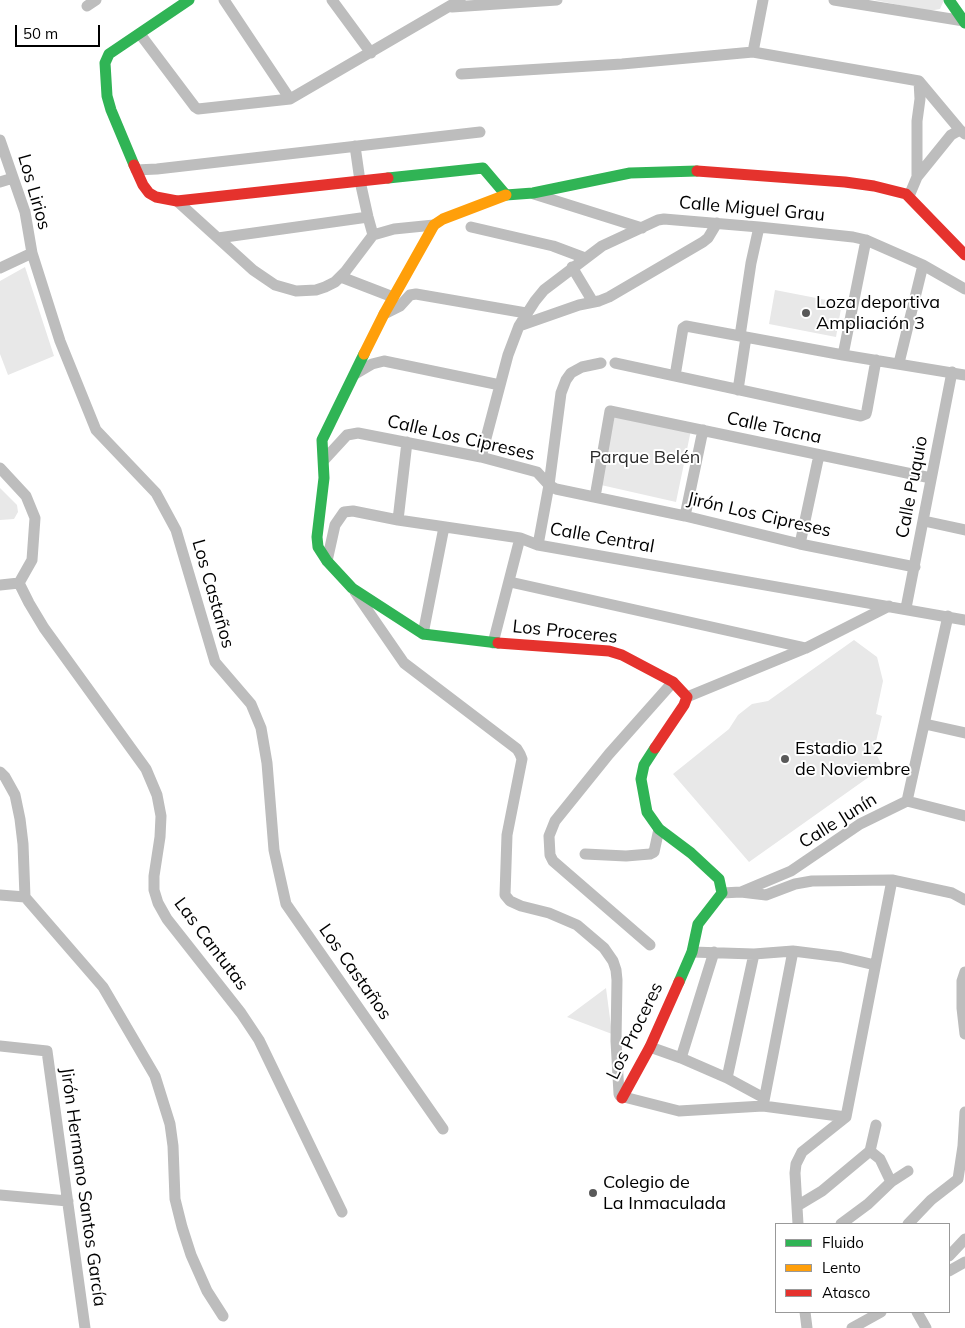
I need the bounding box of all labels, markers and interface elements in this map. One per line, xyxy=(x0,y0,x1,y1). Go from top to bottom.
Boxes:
scale bar xyxy=(18,15,102,47)
text: 50 m xyxy=(23,24,58,43)
street label: Los Lirios xyxy=(13,152,55,232)
street label: Calle Miguel Grau xyxy=(678,192,826,226)
place label: Loza deportiva Ampliación 3 xyxy=(816,292,940,334)
marker: Loza deportiva Ampliación 3 xyxy=(800,307,812,319)
street label: Calle Tacna xyxy=(725,407,823,449)
street label: Calle Los Cipreses xyxy=(385,411,537,465)
street label: Calle Puquio xyxy=(892,434,932,540)
park label: Parque Belén xyxy=(590,447,700,469)
street label: Jirón Los Cipreses xyxy=(685,488,833,542)
street label: Calle Central xyxy=(548,518,656,558)
street label: Los Castaños xyxy=(187,537,239,651)
street label: Los Proceres xyxy=(511,616,619,648)
place label: Estadio 12 de Noviembre xyxy=(795,738,910,781)
marker: Estadio 12 de Noviembre xyxy=(779,753,791,765)
street label: Calle Junín xyxy=(795,789,881,853)
street label: Las Cantutas xyxy=(169,893,253,995)
street label: Los Castaños xyxy=(314,920,396,1024)
street label: Los Proceres xyxy=(602,979,668,1083)
street label: Jirón Hermano Santos García xyxy=(56,1066,110,1308)
place label: Colegio de La Inmaculada xyxy=(603,1172,726,1214)
marker: Colegio de La Inmaculada xyxy=(587,1187,599,1199)
legend xyxy=(775,1223,950,1313)
text: Fluido xyxy=(822,1233,864,1252)
text: Lento xyxy=(822,1258,861,1277)
text: Atasco xyxy=(822,1283,870,1302)

